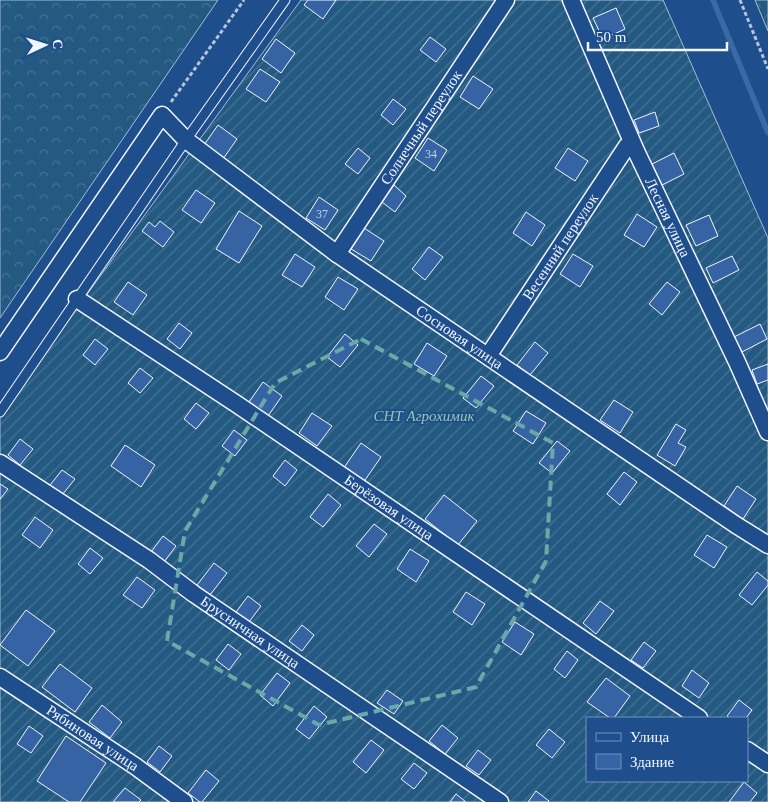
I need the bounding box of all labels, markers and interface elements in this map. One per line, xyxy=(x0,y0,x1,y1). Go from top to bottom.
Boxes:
north arrow xyxy=(20,20,70,70)
scale bar xyxy=(588,20,727,52)
text: 50 m xyxy=(596,29,627,45)
text: С xyxy=(50,39,65,50)
street label: Солнечный переулок xyxy=(377,67,465,188)
house number: 34 xyxy=(425,147,437,161)
street label: Лесная улица xyxy=(642,175,694,260)
street label: Весенний переулок xyxy=(519,190,602,303)
house number: 37 xyxy=(316,207,328,221)
street label: Сосновая улица xyxy=(413,302,506,372)
park label: СНТ Агрохимик xyxy=(374,408,475,424)
street label: Берёзовая улица xyxy=(341,472,437,543)
street label: Брусничная улица xyxy=(198,593,303,672)
street label: Рябиновая улица xyxy=(44,702,142,774)
legend xyxy=(586,717,748,782)
text: Улица xyxy=(630,729,669,745)
text: Здание xyxy=(630,754,674,770)

